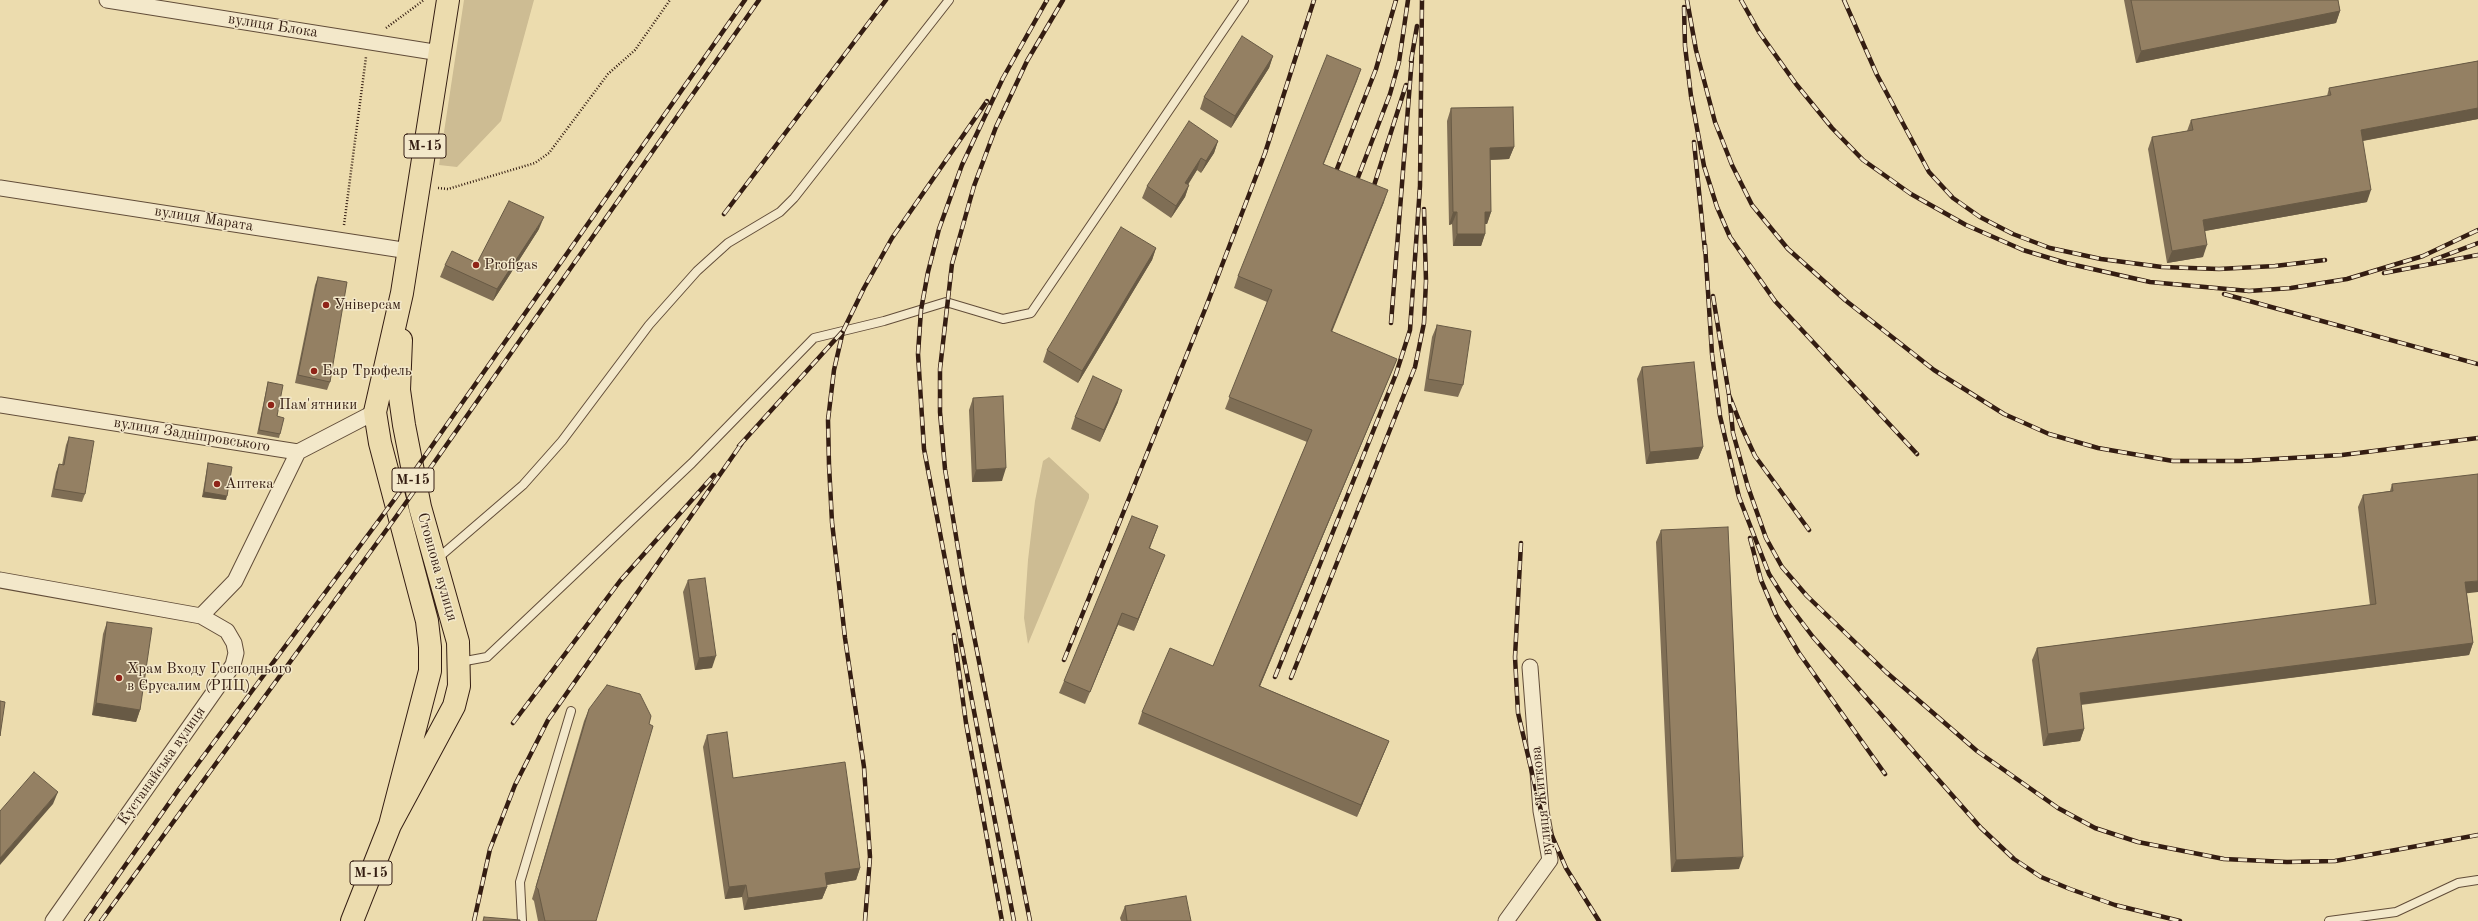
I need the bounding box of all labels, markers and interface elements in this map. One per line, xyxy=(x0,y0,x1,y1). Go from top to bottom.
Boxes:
street label: вулиця Блока xyxy=(227,10,319,42)
road number: М-15 xyxy=(404,134,446,158)
street label: вулиця Марата xyxy=(153,202,255,236)
place label: Profigas xyxy=(484,256,538,274)
marker: Profigas xyxy=(471,260,481,270)
place label: Універсам xyxy=(334,296,401,314)
marker: Універсам xyxy=(321,300,331,310)
place label: Бар Трюфель xyxy=(322,362,412,380)
marker: Бар Трюфель xyxy=(309,366,319,376)
place label: Пам'ятники xyxy=(279,396,357,414)
marker: Пам'ятники xyxy=(266,400,276,410)
street label: вулиця Задніпровського xyxy=(113,414,271,456)
road number: М-15 xyxy=(392,468,434,492)
place label: Аптека xyxy=(225,475,274,493)
marker: Аптека xyxy=(212,479,222,489)
street label: Стовпова вулиця xyxy=(413,511,461,623)
place label: Храм Входу Господнього в Єрусалим (РПЦ) xyxy=(127,660,292,695)
marker: Храм Входу Господнього в Єрусалим (РПЦ) xyxy=(114,673,124,683)
street label: Кустанайська вулиця xyxy=(114,703,210,829)
street label: вулиця Житкова xyxy=(1527,745,1557,857)
road number: М-15 xyxy=(350,861,392,885)

